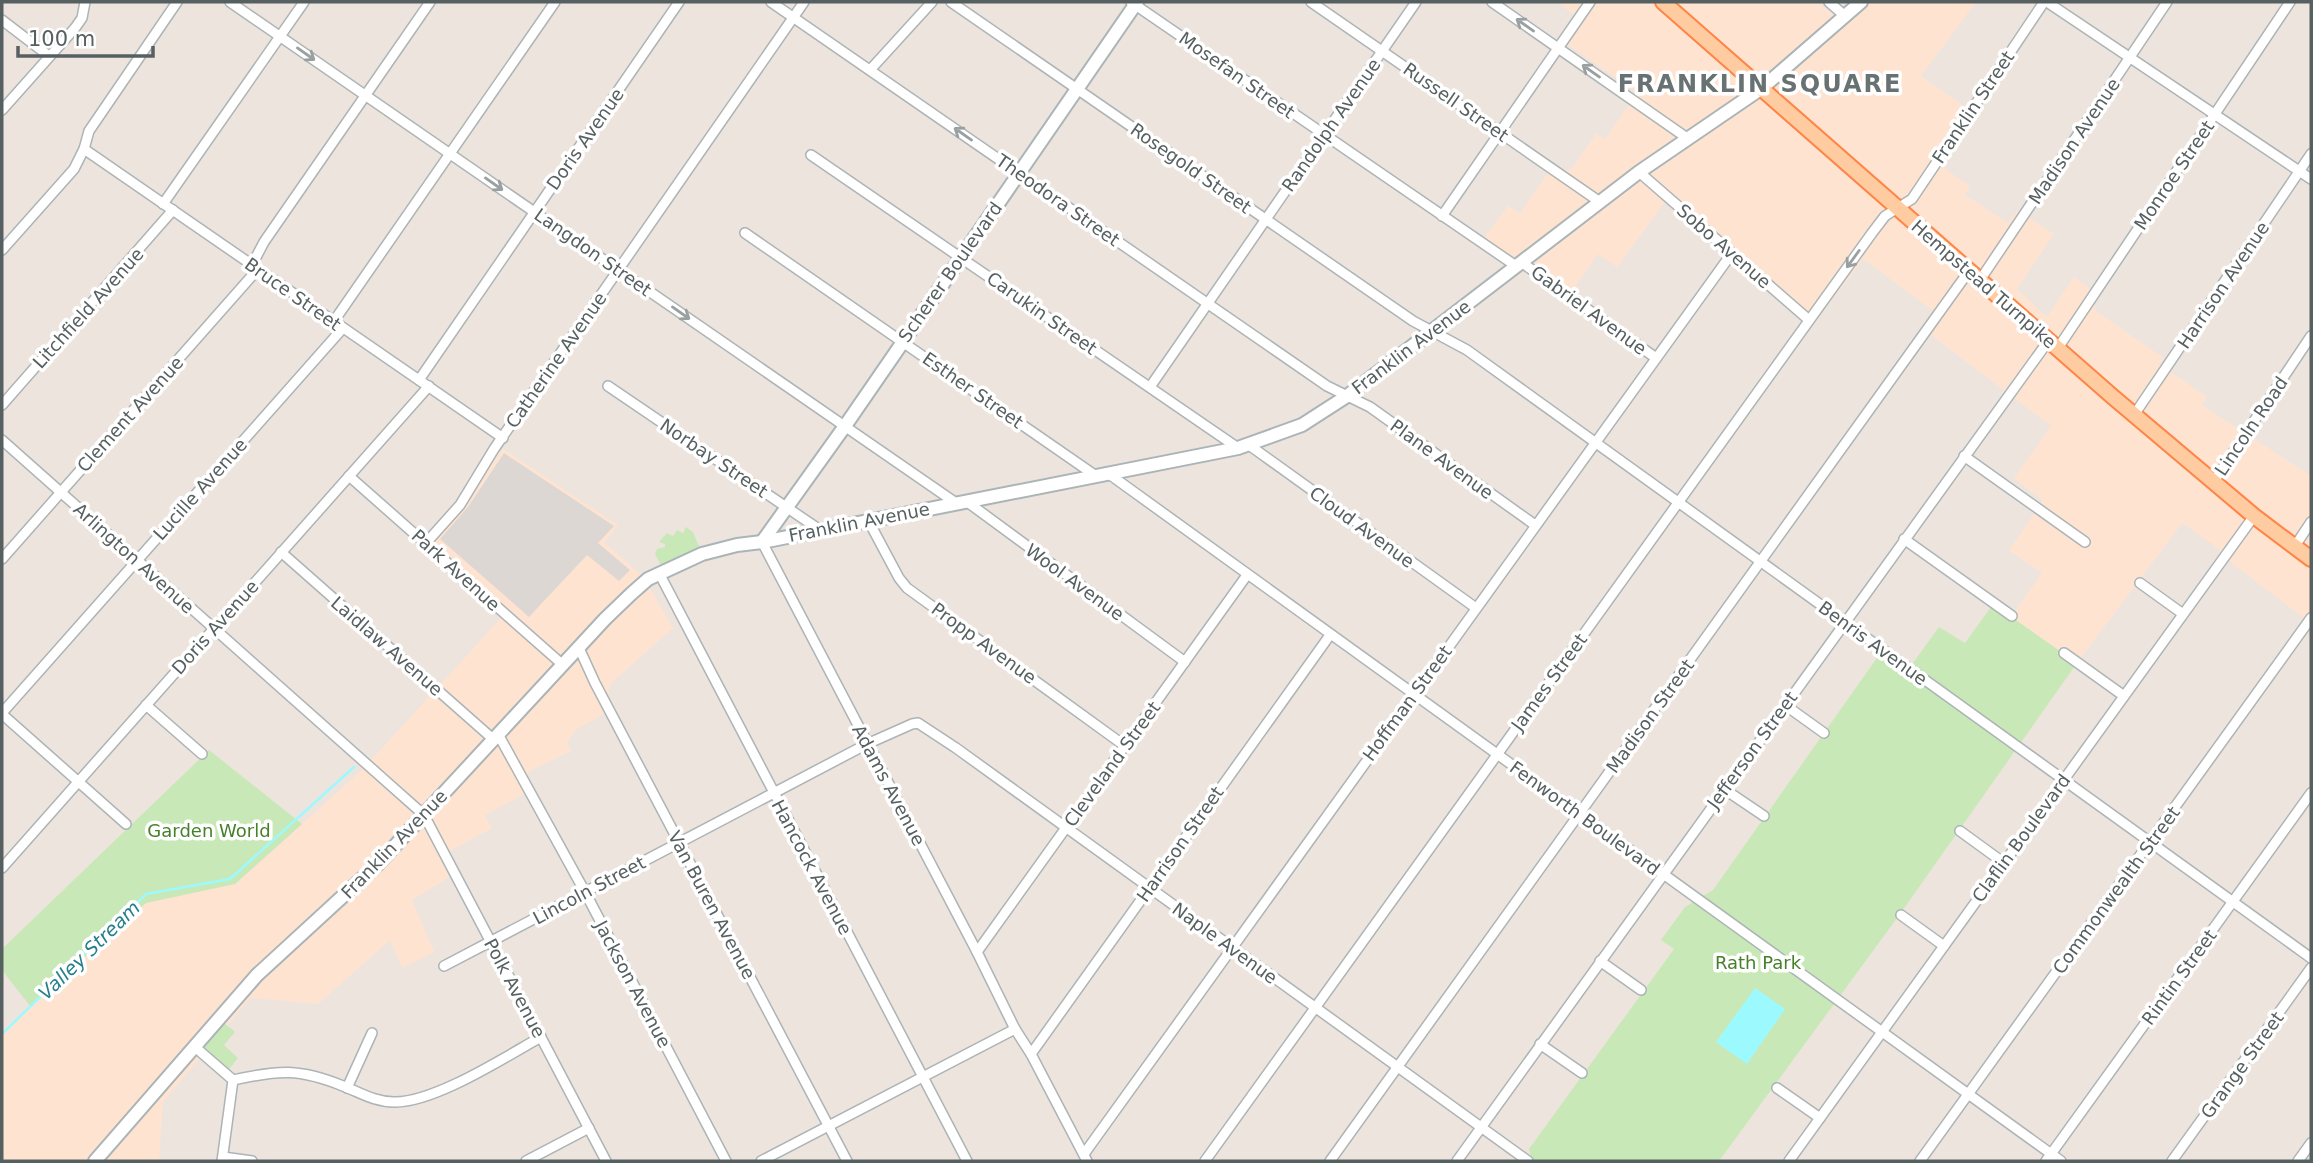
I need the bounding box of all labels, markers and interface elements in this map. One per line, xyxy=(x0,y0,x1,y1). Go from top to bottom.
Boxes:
scale bar xyxy=(18,14,152,58)
one-way arrow xyxy=(1516,18,1535,32)
text: 100 m xyxy=(28,27,95,51)
street label: Mosefan Street xyxy=(1175,27,1299,123)
one-way arrow xyxy=(296,47,316,61)
street label: Franklin Street xyxy=(1928,47,2018,167)
street label: Randolph Avenue xyxy=(1277,55,1385,195)
street label: Russell Street xyxy=(1399,58,1513,146)
one-way arrow xyxy=(1582,64,1601,78)
district label: FRANKLIN SQUARE xyxy=(1618,70,1902,98)
street label: Madison Avenue xyxy=(2024,74,2124,208)
street label: Doris Avenue xyxy=(542,84,628,194)
street label: Monroe Street xyxy=(2130,116,2218,234)
street label: Rosegold Street xyxy=(1127,119,1255,217)
one-way arrow xyxy=(954,127,973,141)
street label: Theodora Street xyxy=(991,149,1124,250)
one-way arrow xyxy=(484,177,503,191)
street label: Scherer Boulevard xyxy=(894,198,1006,346)
street label: Sobo Avenue xyxy=(1673,200,1775,292)
street label: Langdon Street xyxy=(530,204,656,300)
street label: Hempstead Turnpike xyxy=(1907,215,2061,353)
street label: Harrison Avenue xyxy=(2173,218,2273,352)
street label: Litchfield Avenue xyxy=(28,243,148,373)
one-way arrow xyxy=(1846,249,1860,268)
street label: Bruce Street xyxy=(241,253,345,335)
street label: Gabriel Avenue xyxy=(1527,261,1651,359)
street label: Carukin Street xyxy=(983,267,1101,359)
street label: Catherine Avenue xyxy=(501,288,611,432)
street label: Franklin Avenue xyxy=(1347,295,1475,399)
one-way arrow xyxy=(671,306,690,320)
street label: Esther Street xyxy=(919,348,1027,432)
street label: Clement Avenue xyxy=(73,352,187,476)
street label: Lincoln Road xyxy=(2210,373,2292,479)
street label: Norbay Street xyxy=(656,414,772,502)
street label: Plane Avenue xyxy=(1386,415,1498,503)
street label: Lucille Avenue xyxy=(149,434,251,544)
street label: Cloud Avenue xyxy=(1306,482,1418,572)
street label: Arlington Avenue xyxy=(70,498,198,618)
street label: Franklin Avenue xyxy=(787,498,931,546)
street label: Park Avenue xyxy=(408,525,504,615)
street label: Wool Avenue xyxy=(1022,539,1128,625)
street label: Doris Avenue xyxy=(167,576,263,678)
street label: Laidlaw Avenue xyxy=(327,592,447,700)
street label: Benris Avenue xyxy=(1815,597,1931,689)
street label: Propp Avenue xyxy=(928,598,1040,688)
street label: James Street xyxy=(1506,629,1591,735)
street label: Hoffman Street xyxy=(1358,641,1456,765)
street label: Madison Street xyxy=(1602,655,1698,777)
street label: Jefferson Street xyxy=(1702,687,1801,813)
street label: Cleveland Street xyxy=(1060,697,1164,831)
street label: Adams Avenue xyxy=(848,721,930,849)
street label: Fenworth Boulevard xyxy=(1506,757,1664,879)
street label: Claflin Boulevard xyxy=(1968,770,2074,906)
street label: Harrison Street xyxy=(1132,782,1228,906)
street label: Franklin Avenue xyxy=(337,785,451,903)
street label: Hancock Avenue xyxy=(768,796,856,938)
street label: Commonwealth Street xyxy=(2048,802,2184,978)
park label: Garden World xyxy=(147,820,271,841)
street label: Van Buren Avenue xyxy=(664,827,760,983)
street label: Lincoln Street xyxy=(529,852,649,928)
water label: Valley Stream xyxy=(34,896,144,1004)
street label: Naple Avenue xyxy=(1168,898,1282,988)
street label: Jackson Avenue xyxy=(590,916,675,1051)
street label: Rintin Street xyxy=(2137,925,2221,1029)
street label: Polk Avenue xyxy=(480,935,550,1041)
park label: Rath Park xyxy=(1715,952,1802,973)
street label: Grange Street xyxy=(2196,1008,2288,1122)

